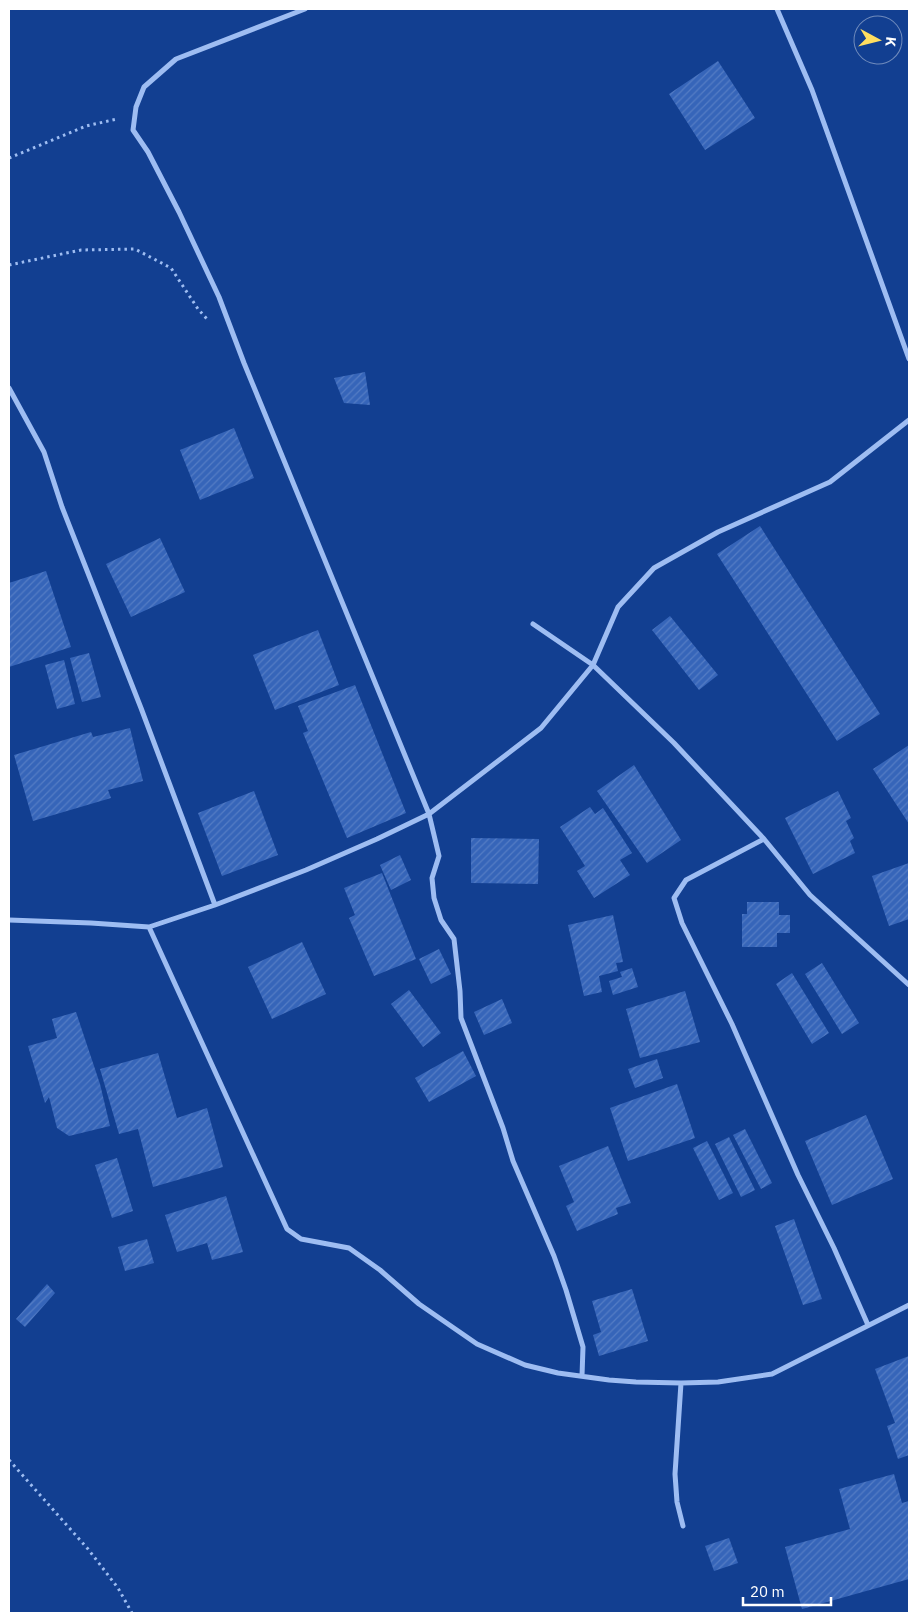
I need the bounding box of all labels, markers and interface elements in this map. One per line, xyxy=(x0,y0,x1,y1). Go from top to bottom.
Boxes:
north arrow xyxy=(853,15,903,65)
text: K xyxy=(881,36,900,48)
scale bar xyxy=(743,1574,830,1606)
text: 20 m xyxy=(750,1582,785,1601)

